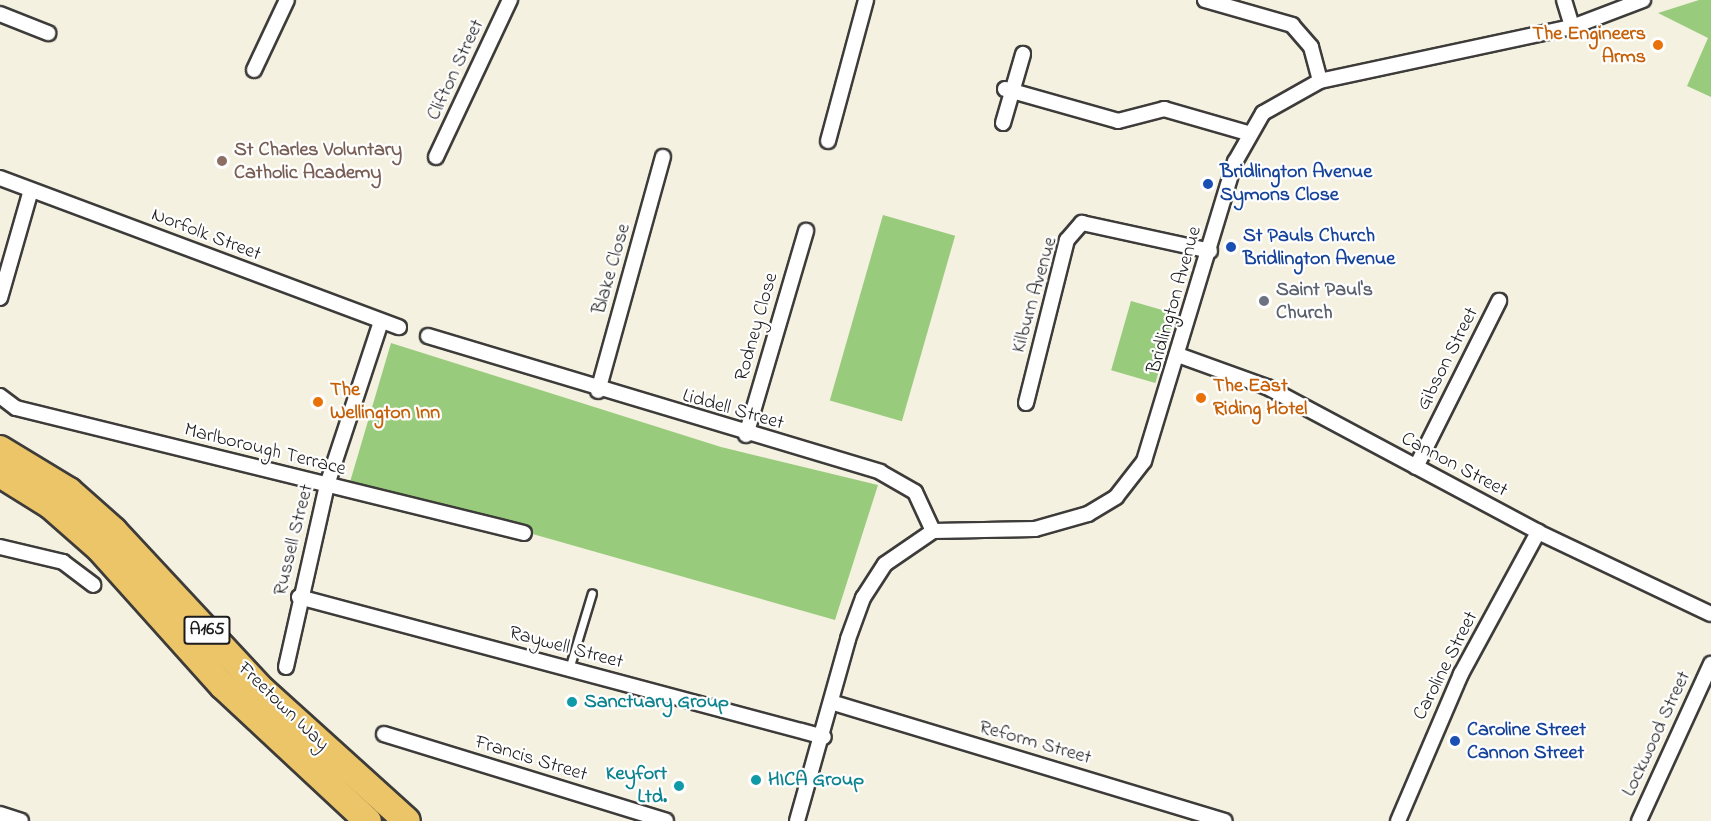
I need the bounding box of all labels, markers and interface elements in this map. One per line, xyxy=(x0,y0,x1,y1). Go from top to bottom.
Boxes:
street label: Clifton Street xyxy=(422,16,490,124)
place label: The Engineers Arms xyxy=(1532,22,1646,69)
marker: The Engineers Arms xyxy=(1651,38,1665,52)
place label: St Charles Voluntary Catholic Academy xyxy=(234,138,402,185)
marker: St Charles Voluntary Catholic Academy xyxy=(215,154,229,168)
place label: Bridlington Avenue Symons Close xyxy=(1220,160,1372,207)
marker: Bridlington Avenue Symons Close xyxy=(1201,177,1215,191)
street label: Norfolk Street xyxy=(148,203,264,267)
street label: Blake Close xyxy=(588,221,636,317)
street label: Bridlington Avenue xyxy=(1143,224,1207,376)
place label: St Pauls Church Bridlington Avenue xyxy=(1243,224,1395,271)
street label: Kilburn Avenue xyxy=(1007,234,1063,356)
marker: St Pauls Church Bridlington Avenue xyxy=(1224,240,1238,254)
street label: Rodney Close xyxy=(730,270,784,384)
place label: Saint Paul's Church xyxy=(1276,278,1373,325)
marker: Saint Paul's Church xyxy=(1257,294,1271,308)
street label: Gibson Street xyxy=(1412,303,1484,415)
place label: The East Riding Hotel xyxy=(1213,374,1307,421)
place label: The Wellington Inn xyxy=(330,378,440,425)
street label: Liddell Street xyxy=(679,384,787,436)
marker: The East Riding Hotel xyxy=(1194,391,1208,405)
marker: The Wellington Inn xyxy=(311,395,325,409)
street label: Marlborough Terrace xyxy=(182,418,348,482)
street label: Cannon Street xyxy=(1397,427,1511,503)
street label: Russell Street xyxy=(269,482,319,598)
street label: Caroline Street xyxy=(1408,608,1484,724)
road number: A165 xyxy=(183,615,231,645)
street label: Raywell Street xyxy=(506,621,626,675)
street label: Freetown Way xyxy=(232,657,334,757)
street label: Lockwood Street xyxy=(1617,667,1697,801)
place label: Sanctuary Group xyxy=(584,690,729,714)
marker: Sanctuary Group xyxy=(565,695,579,709)
street label: Reform Street xyxy=(976,716,1094,770)
place label: Caroline Street Cannon Street xyxy=(1467,718,1586,765)
street label: Francis Street xyxy=(472,731,590,787)
marker: Caroline Street Cannon Street xyxy=(1448,734,1462,748)
place label: Keyfort Ltd. xyxy=(606,762,667,809)
place label: HICA Group xyxy=(768,768,864,792)
marker: HICA Group xyxy=(749,773,763,787)
marker: Keyfort Ltd. xyxy=(672,779,686,793)

